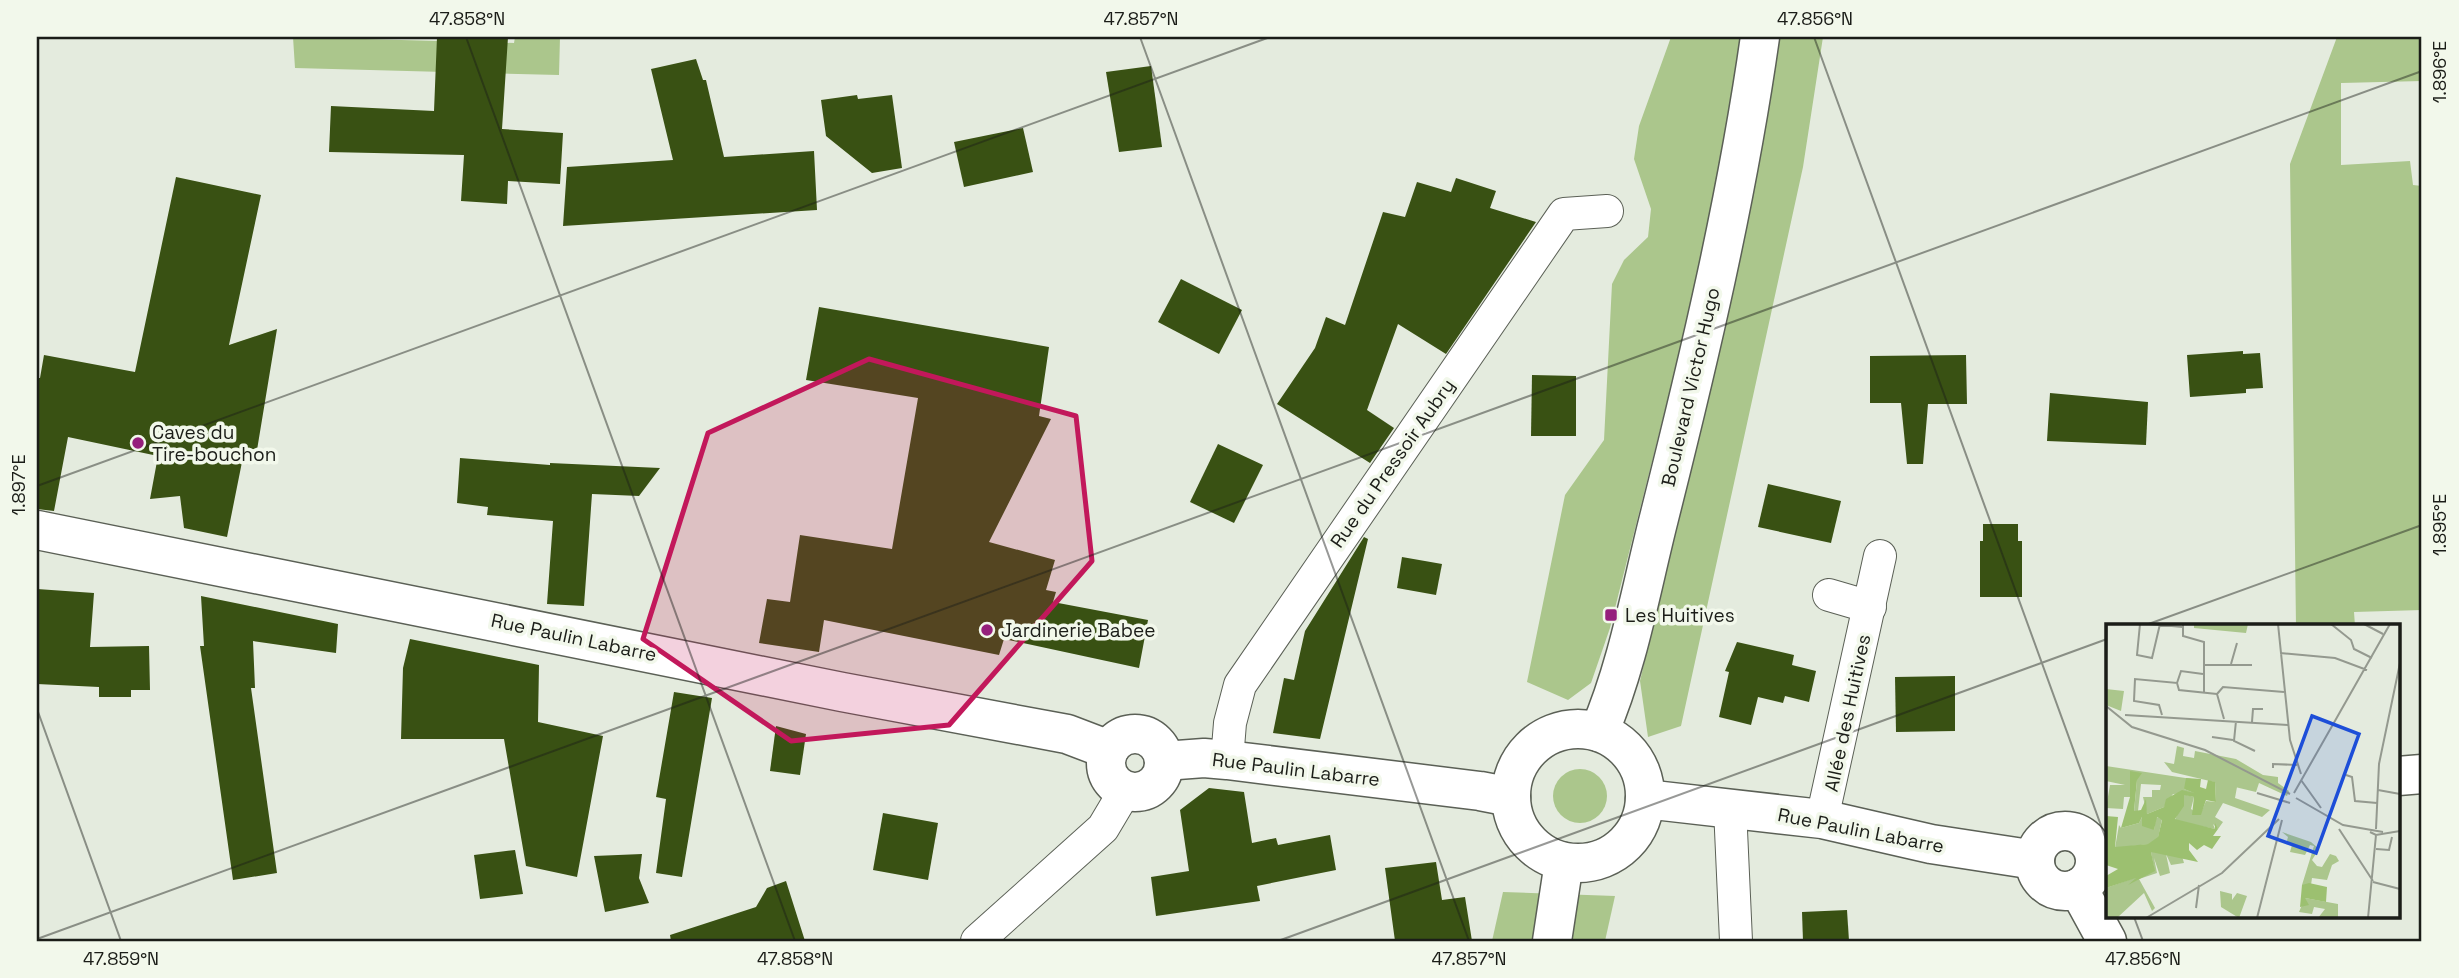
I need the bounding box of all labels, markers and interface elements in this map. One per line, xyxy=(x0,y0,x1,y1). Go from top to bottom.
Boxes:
text: 47.858°N xyxy=(429,7,505,30)
text: 47.857°N xyxy=(1104,7,1178,30)
text: 47.856°N xyxy=(1777,7,1853,30)
text: 1.896°E xyxy=(2428,41,2451,103)
street label: Boulevard Victor Hugo xyxy=(1655,285,1726,489)
street label: Rue du Pressoir Aubry xyxy=(1325,374,1460,553)
place label: Caves du Tire-bouchon xyxy=(152,420,276,467)
marker: Caves du Tire-bouchon xyxy=(130,435,146,451)
text: 1.897°E xyxy=(7,454,30,516)
text: 1.895°E xyxy=(2428,494,2451,556)
place label: Les Huitives xyxy=(1625,603,1735,628)
marker: Les Huitives xyxy=(1603,607,1619,623)
street label: Rue Paulin Labarre xyxy=(489,608,659,667)
place label: Jardinerie Babee xyxy=(1001,618,1156,643)
marker: Jardinerie Babee xyxy=(979,622,995,638)
inset map xyxy=(2106,624,2400,918)
street label: Allée des Huitives xyxy=(1819,632,1876,794)
street label: Rue Paulin Labarre xyxy=(1211,747,1381,792)
street label: Rue Paulin Labarre xyxy=(1776,802,1946,859)
text: 47.859°N xyxy=(83,947,159,970)
text: 47.858°N xyxy=(757,947,833,970)
text: 47.857°N xyxy=(1432,947,1506,970)
text: 47.856°N xyxy=(2105,947,2181,970)

